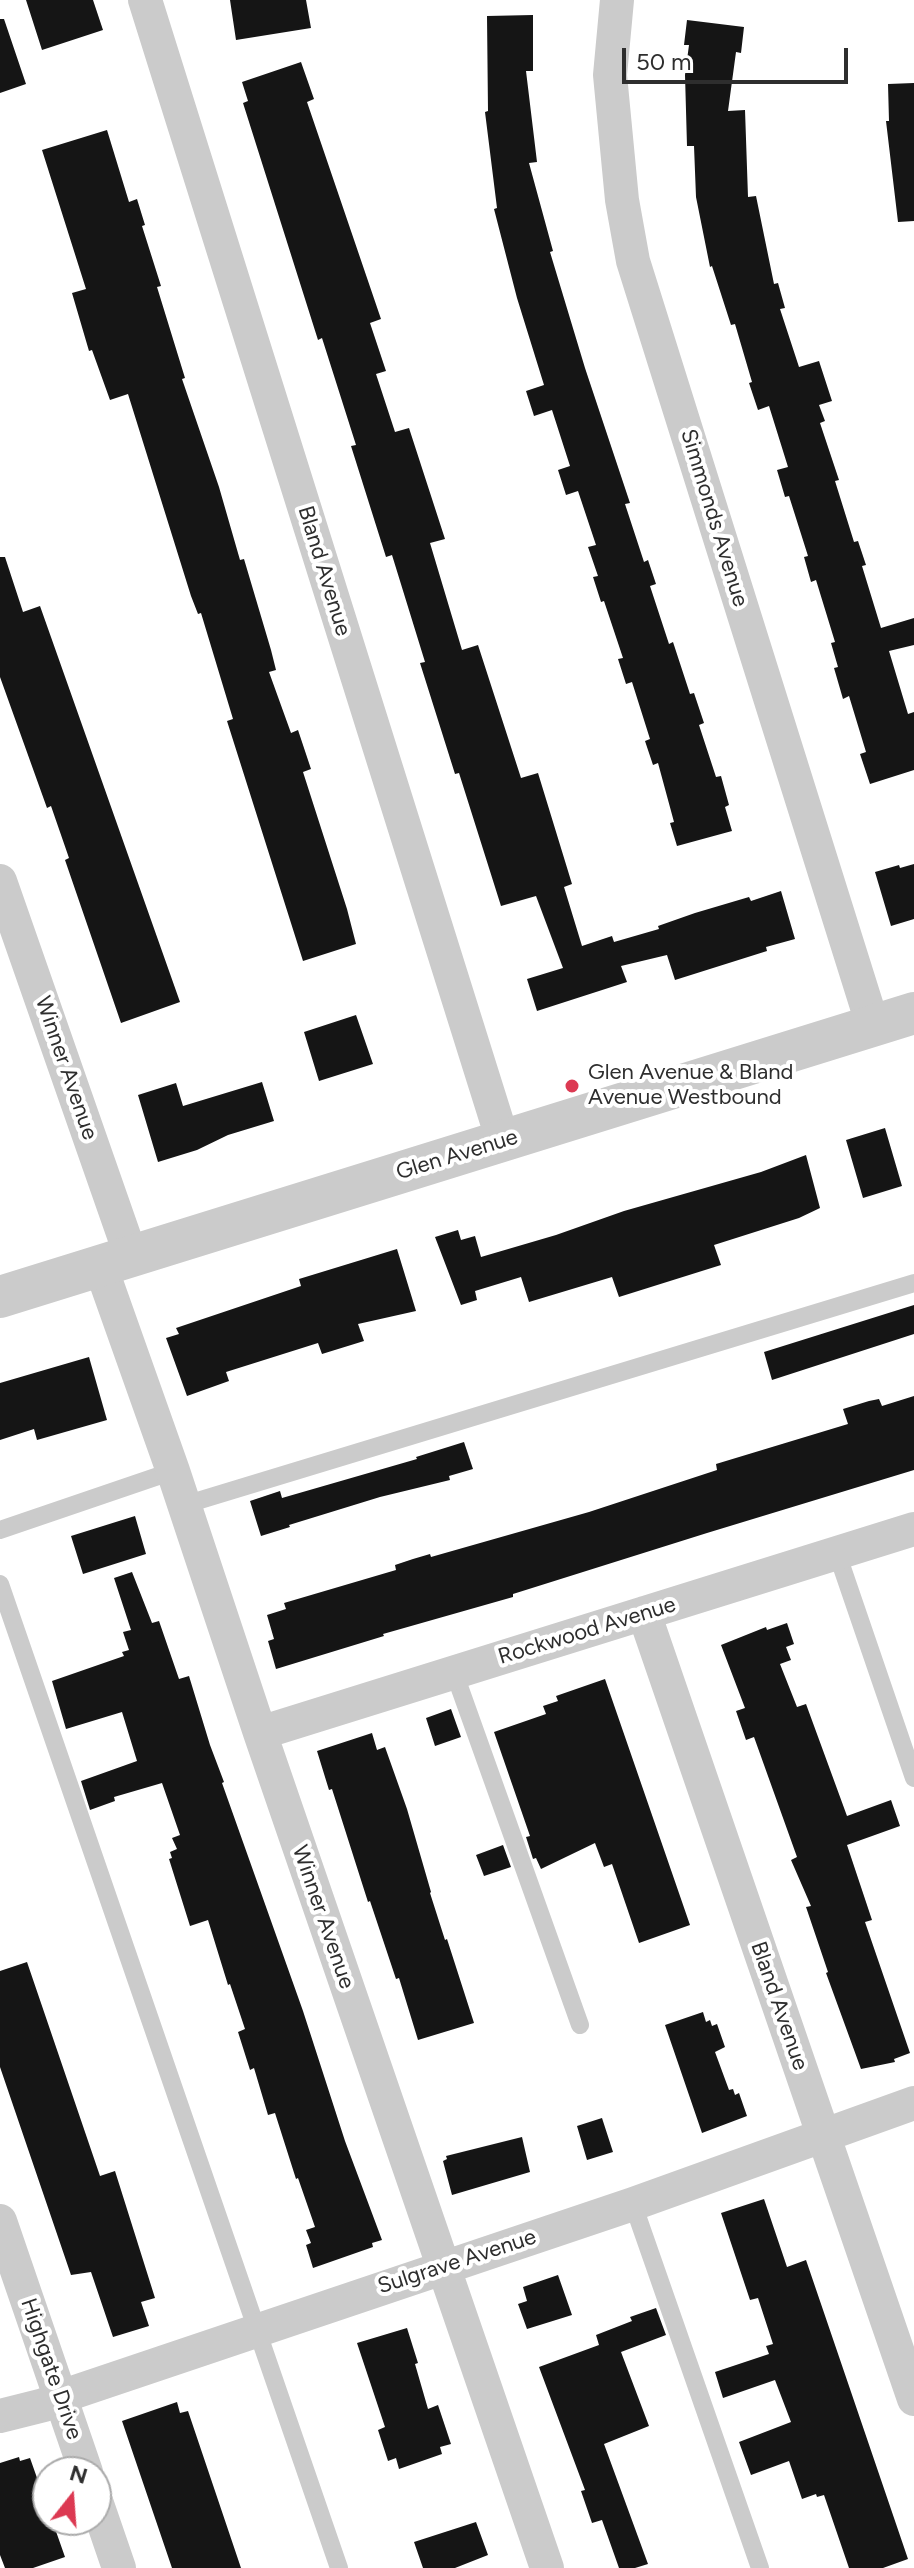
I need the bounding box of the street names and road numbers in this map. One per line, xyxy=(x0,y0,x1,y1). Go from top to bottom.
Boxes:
street label: Simmonds Avenue xyxy=(674,426,754,610)
street label: Bland Avenue xyxy=(292,503,356,639)
street label: Winner Avenue xyxy=(29,993,103,1143)
street label: Glen Avenue xyxy=(393,1124,521,1186)
street label: Rockwood Avenue xyxy=(495,1591,679,1671)
street label: Winner Avenue xyxy=(286,1842,360,1992)
street label: Bland Avenue xyxy=(745,1938,813,2074)
street label: Sulgrave Avenue xyxy=(374,2224,540,2300)
street label: Highgate Drive xyxy=(15,2295,87,2443)

